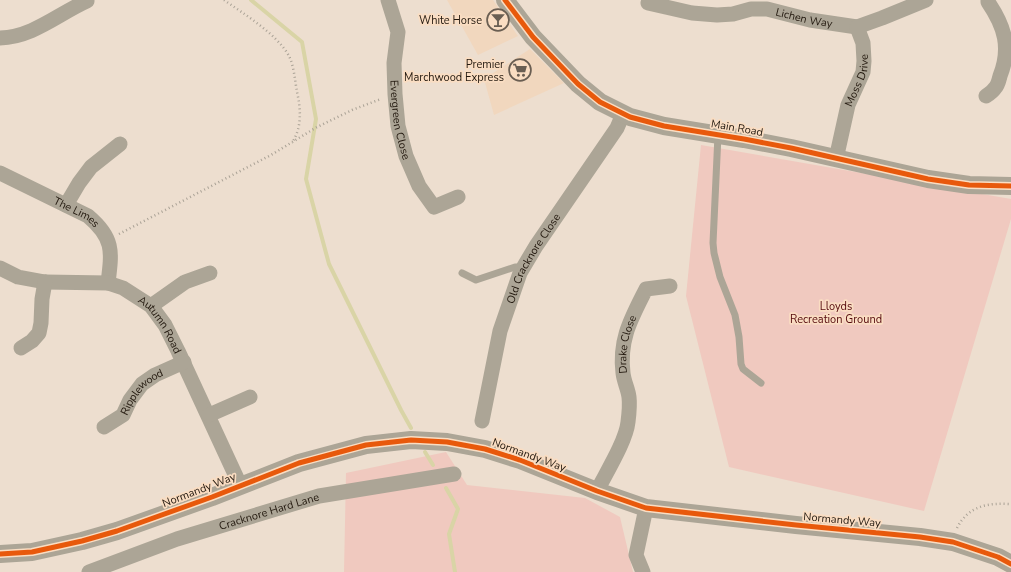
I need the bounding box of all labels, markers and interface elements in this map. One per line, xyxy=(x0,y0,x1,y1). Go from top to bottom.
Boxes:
street label: Lichen Way xyxy=(774,4,834,31)
bar icon: White Horse xyxy=(485,7,511,33)
place label: White Horse xyxy=(419,13,482,28)
street label: Moss Drive xyxy=(841,54,872,109)
place label: Premier Marchwood Express xyxy=(404,57,504,85)
supermarket icon: Premier Marchwood Express xyxy=(507,57,533,83)
street label: Evergreen Close xyxy=(387,80,414,162)
street label: Main Road xyxy=(710,116,764,140)
street label: The Limes xyxy=(51,193,103,230)
street label: Old Cracknore Close xyxy=(503,210,564,306)
street label: Autumn Road xyxy=(135,292,186,356)
park label: Lloyds Recreation Ground xyxy=(790,299,882,327)
street label: Drake Close xyxy=(615,312,640,374)
street label: Ripplewood xyxy=(117,365,165,418)
street label: Normandy Way xyxy=(490,435,568,475)
street label: Normandy Way xyxy=(160,469,238,511)
street label: Cracknore Hard Lane xyxy=(217,489,321,533)
street label: Normandy Way xyxy=(803,509,882,531)

